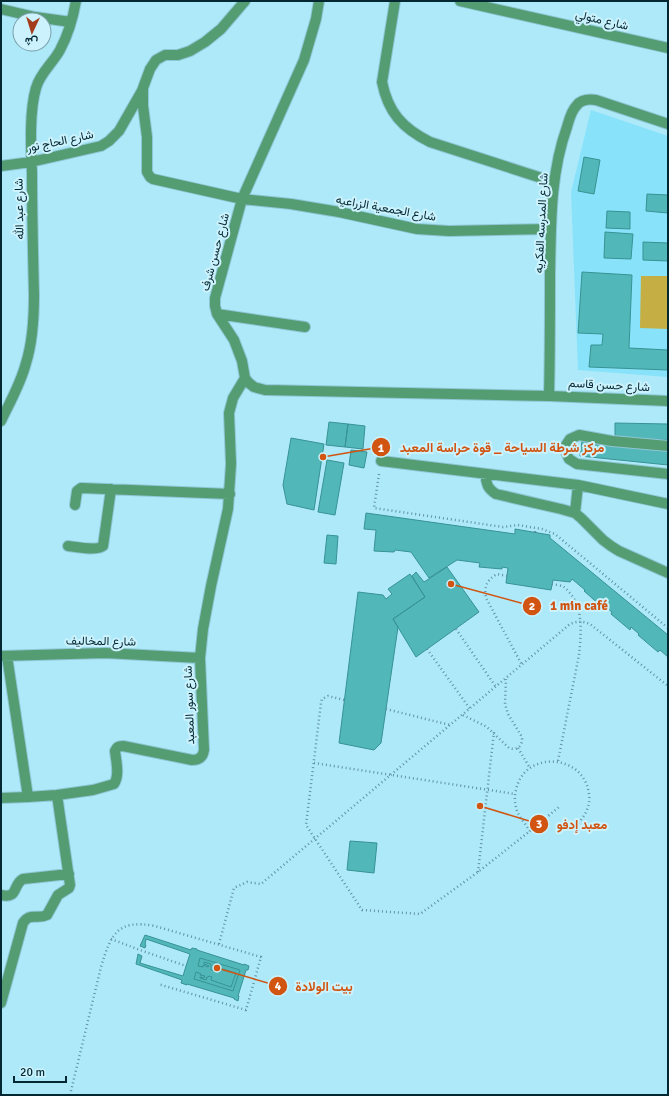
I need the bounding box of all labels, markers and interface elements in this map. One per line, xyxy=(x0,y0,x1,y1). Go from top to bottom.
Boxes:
street label: شارع متولي xyxy=(573,7,630,36)
north arrow xyxy=(12,12,52,52)
text: ش xyxy=(24,35,38,48)
street label: شارع الحاج نور xyxy=(24,127,95,157)
street label: شارع المدرسه الفكريه xyxy=(531,172,553,274)
street label: شارع عبد الله xyxy=(11,178,29,240)
street label: شارع الجمعية الزراعيه xyxy=(334,192,437,226)
street label: شارع حسن شرف xyxy=(198,212,234,293)
street label: شارع حسن قاسم xyxy=(568,376,650,396)
callout: مركز شرطة السياحة _ قوة حراسة المعبد xyxy=(371,435,612,460)
text: مركز شرطة السياحة _ قوة حراسة المعبد xyxy=(400,440,604,456)
text: 1 xyxy=(378,441,385,456)
callout: 1 min café xyxy=(522,593,617,618)
text: 1 min café xyxy=(550,598,609,614)
text: 2 xyxy=(529,599,535,614)
street label: شارع المخاليف xyxy=(66,633,136,651)
street label: شارع سور المعبد xyxy=(181,665,199,745)
callout: معبد إدفو xyxy=(529,812,615,837)
text: 3 xyxy=(536,817,542,832)
text: معبد إدفو xyxy=(557,817,607,834)
callout: بيت الولادة xyxy=(268,974,361,999)
text: 4 xyxy=(275,979,282,994)
text: بيت الولادة xyxy=(295,979,353,995)
scale bar xyxy=(14,1058,66,1084)
text: 20 m xyxy=(20,1065,45,1080)

